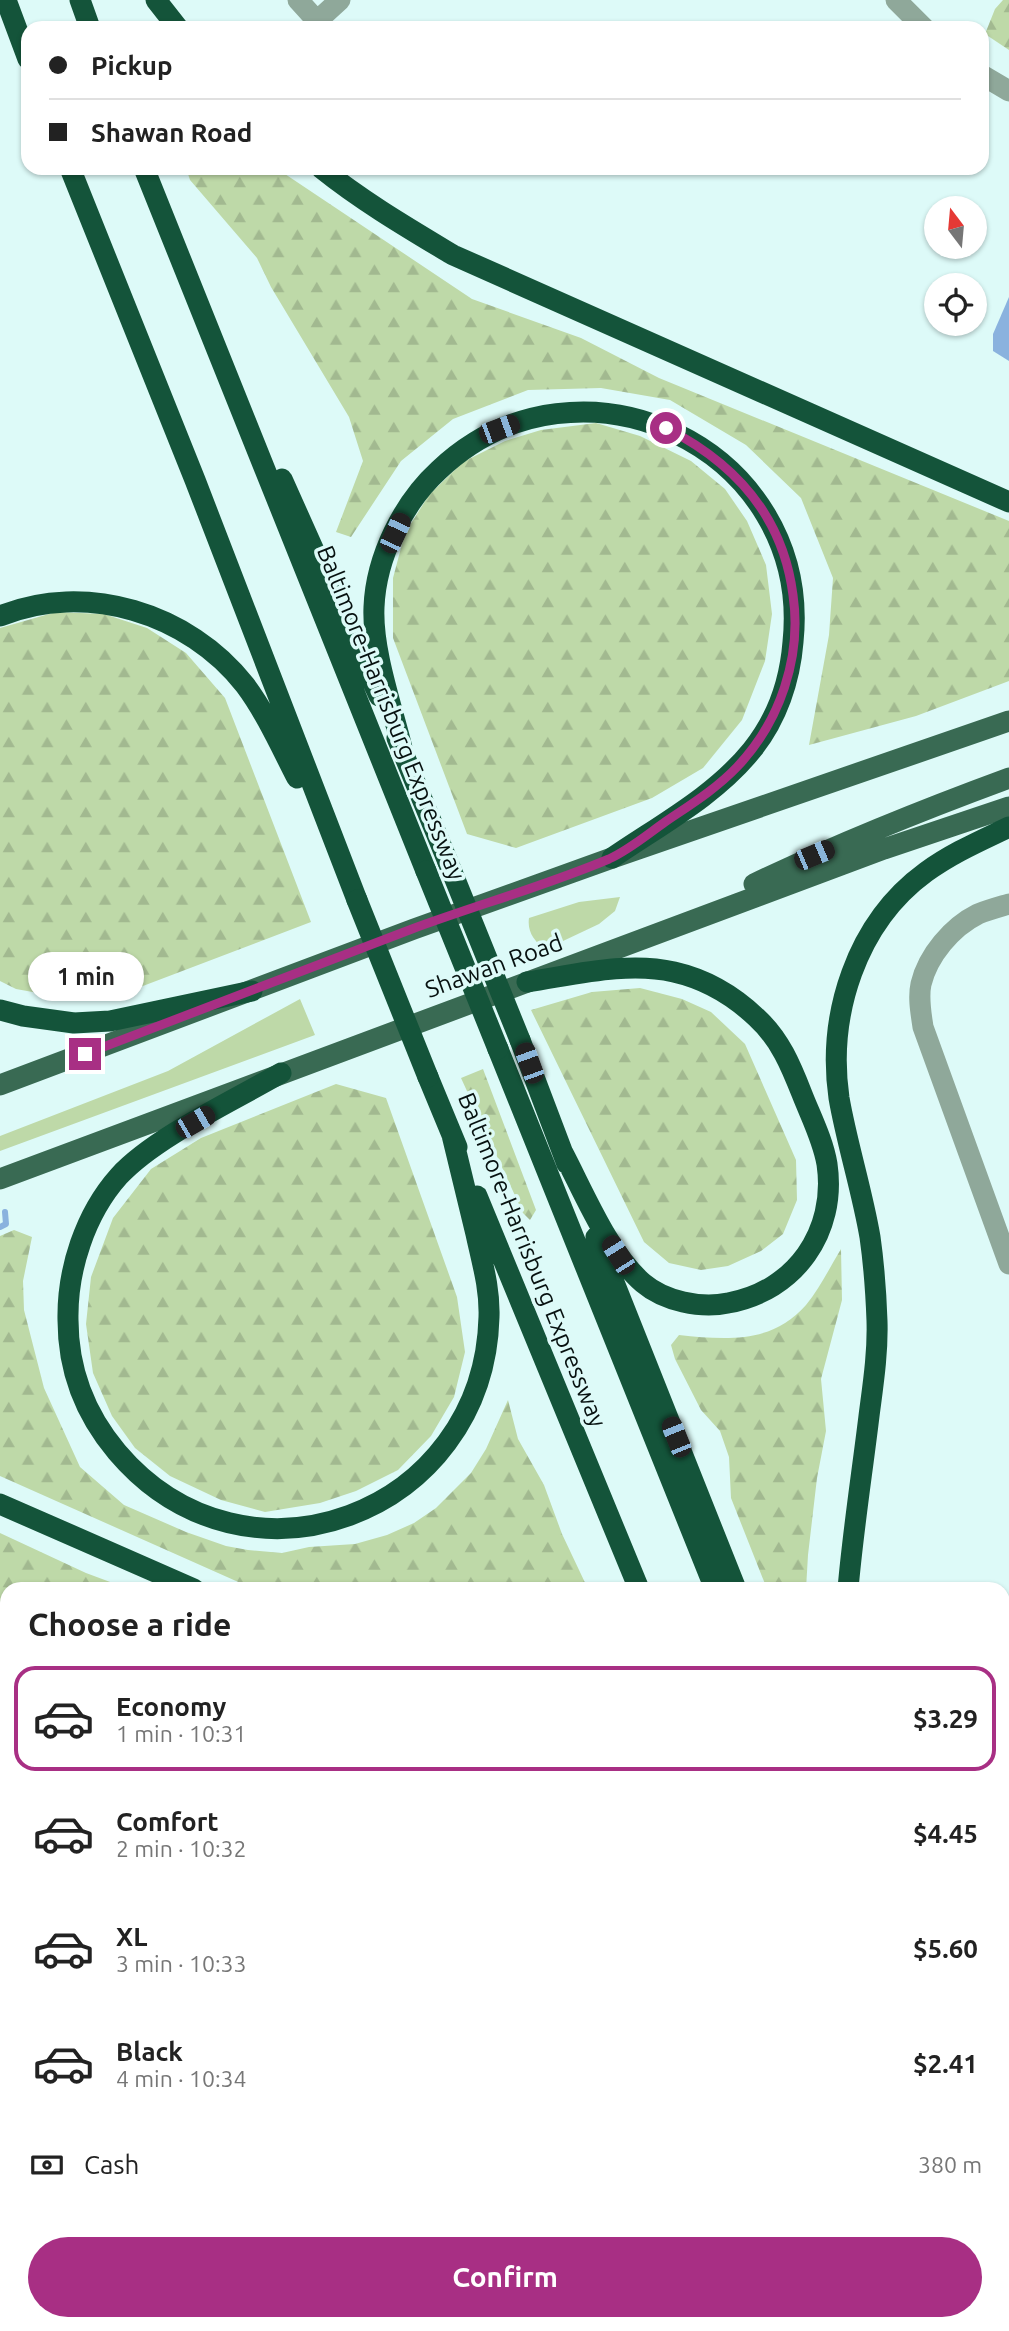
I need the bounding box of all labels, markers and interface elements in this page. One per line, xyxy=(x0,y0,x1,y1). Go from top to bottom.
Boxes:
text: Pickup xyxy=(91,51,173,80)
text: Shawan Road xyxy=(91,118,252,147)
north arrow xyxy=(924,196,987,259)
map controls xyxy=(924,196,987,336)
button: locate xyxy=(924,273,987,336)
car xyxy=(476,412,523,446)
route start xyxy=(650,412,682,444)
car xyxy=(377,510,414,556)
street label: Baltimore-Harrisburg Expressway xyxy=(312,542,471,884)
car xyxy=(791,837,838,873)
street label: Shawan Road xyxy=(422,928,566,1003)
callout: 1 min xyxy=(27,953,143,1002)
text: 1 min xyxy=(57,964,115,989)
route end xyxy=(69,1038,101,1070)
car xyxy=(512,1040,547,1086)
street label: Baltimore-Harrisburg Expressway xyxy=(453,1089,612,1431)
car xyxy=(172,1102,219,1142)
car xyxy=(598,1232,639,1278)
car xyxy=(659,1414,694,1460)
text: Choose a ride xyxy=(28,1606,231,1642)
icon: car xyxy=(32,1687,95,1750)
text: Economy xyxy=(116,1692,226,1721)
text: $3.29 xyxy=(913,1704,978,1733)
text: 1 min · 10:31 xyxy=(116,1721,247,1746)
icon: car xyxy=(32,1802,95,1865)
text: Comfort xyxy=(116,1807,219,1836)
text: $4.45 xyxy=(913,1819,978,1848)
text: 2 min · 10:32 xyxy=(116,1836,247,1861)
icon: car xyxy=(32,1917,95,1980)
text: XL xyxy=(116,1922,147,1951)
text: $5.60 xyxy=(913,1934,978,1963)
text: 3 min · 10:33 xyxy=(116,1951,247,1976)
icon: car xyxy=(32,2032,95,2095)
text: Black xyxy=(116,2037,183,2066)
text: $2.41 xyxy=(913,2049,978,2078)
text: 4 min · 10:34 xyxy=(116,2066,247,2091)
icon: cash xyxy=(28,2146,66,2184)
text: Cash xyxy=(84,2150,139,2179)
text: 380 m xyxy=(918,2152,982,2177)
button: Confirm xyxy=(28,2237,982,2317)

